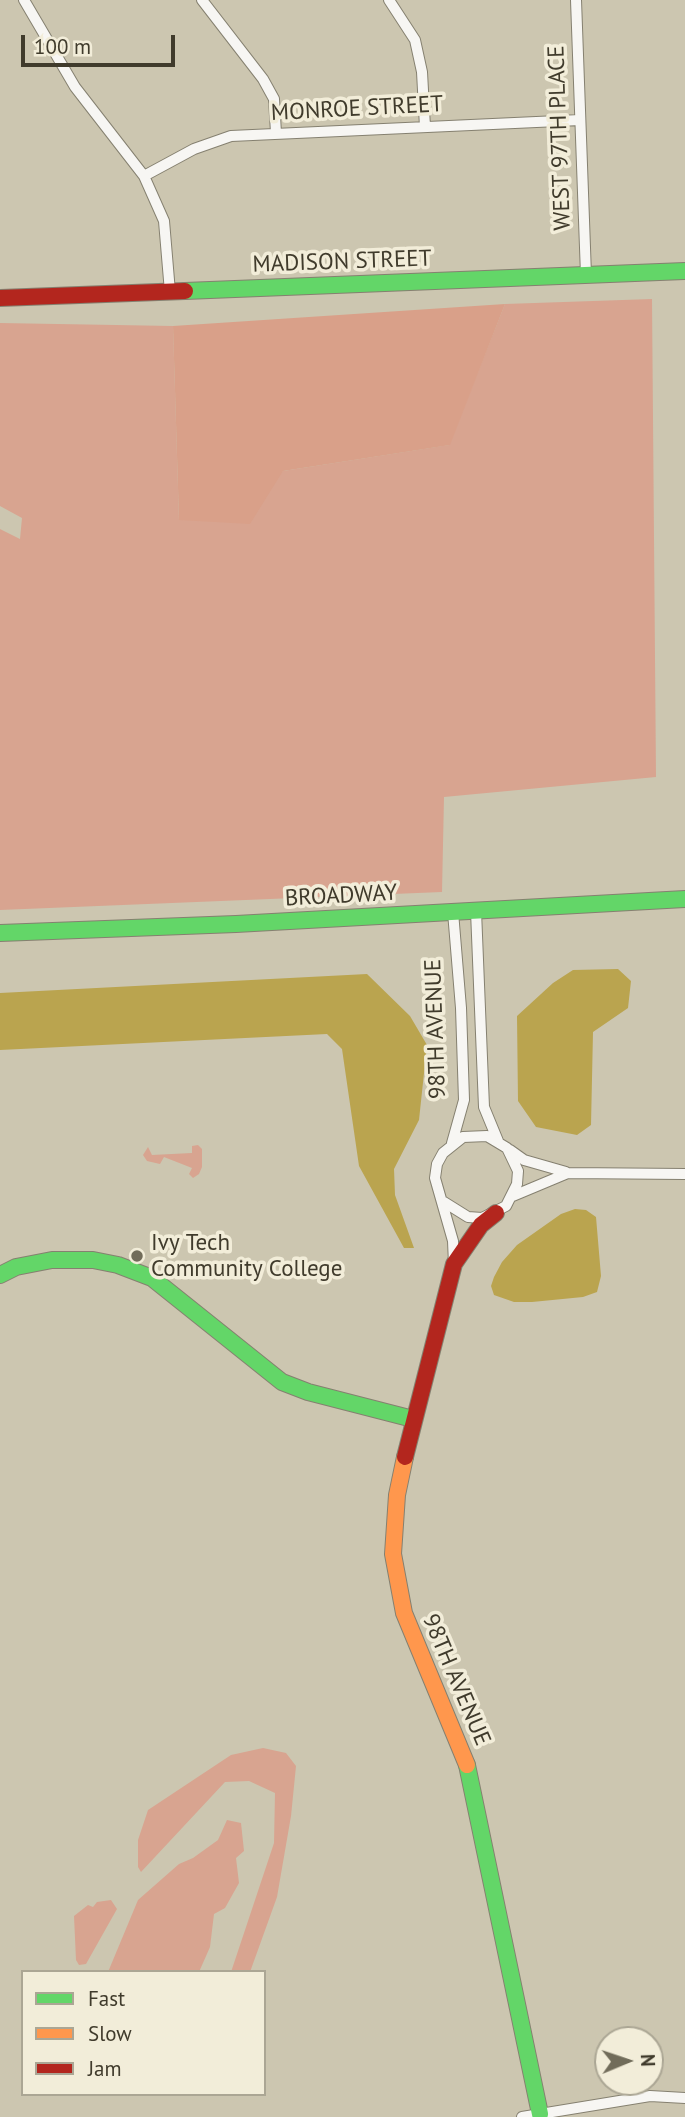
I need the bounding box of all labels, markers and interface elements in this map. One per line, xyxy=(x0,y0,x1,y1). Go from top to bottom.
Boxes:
scale bar xyxy=(24,21,178,65)
text: 100 m xyxy=(34,33,91,60)
street label: WEST 97TH PLACE xyxy=(543,45,577,231)
street label: MONROE STREET xyxy=(270,91,444,127)
street label: MADISON STREET xyxy=(252,245,432,279)
street label: BROADWAY xyxy=(284,879,398,913)
street label: 98TH AVENUE xyxy=(420,959,452,1099)
place label: Ivy Tech Community College xyxy=(151,1229,342,1283)
marker: Ivy Tech Community College xyxy=(129,1248,145,1264)
street label: 98TH AVENUE xyxy=(416,1610,496,1750)
legend xyxy=(21,1970,266,2096)
text: Fast xyxy=(88,1985,125,2012)
text: Slow xyxy=(88,2020,132,2047)
north arrow xyxy=(594,2026,664,2096)
text: N xyxy=(636,2054,660,2067)
text: Jam xyxy=(88,2055,122,2082)

